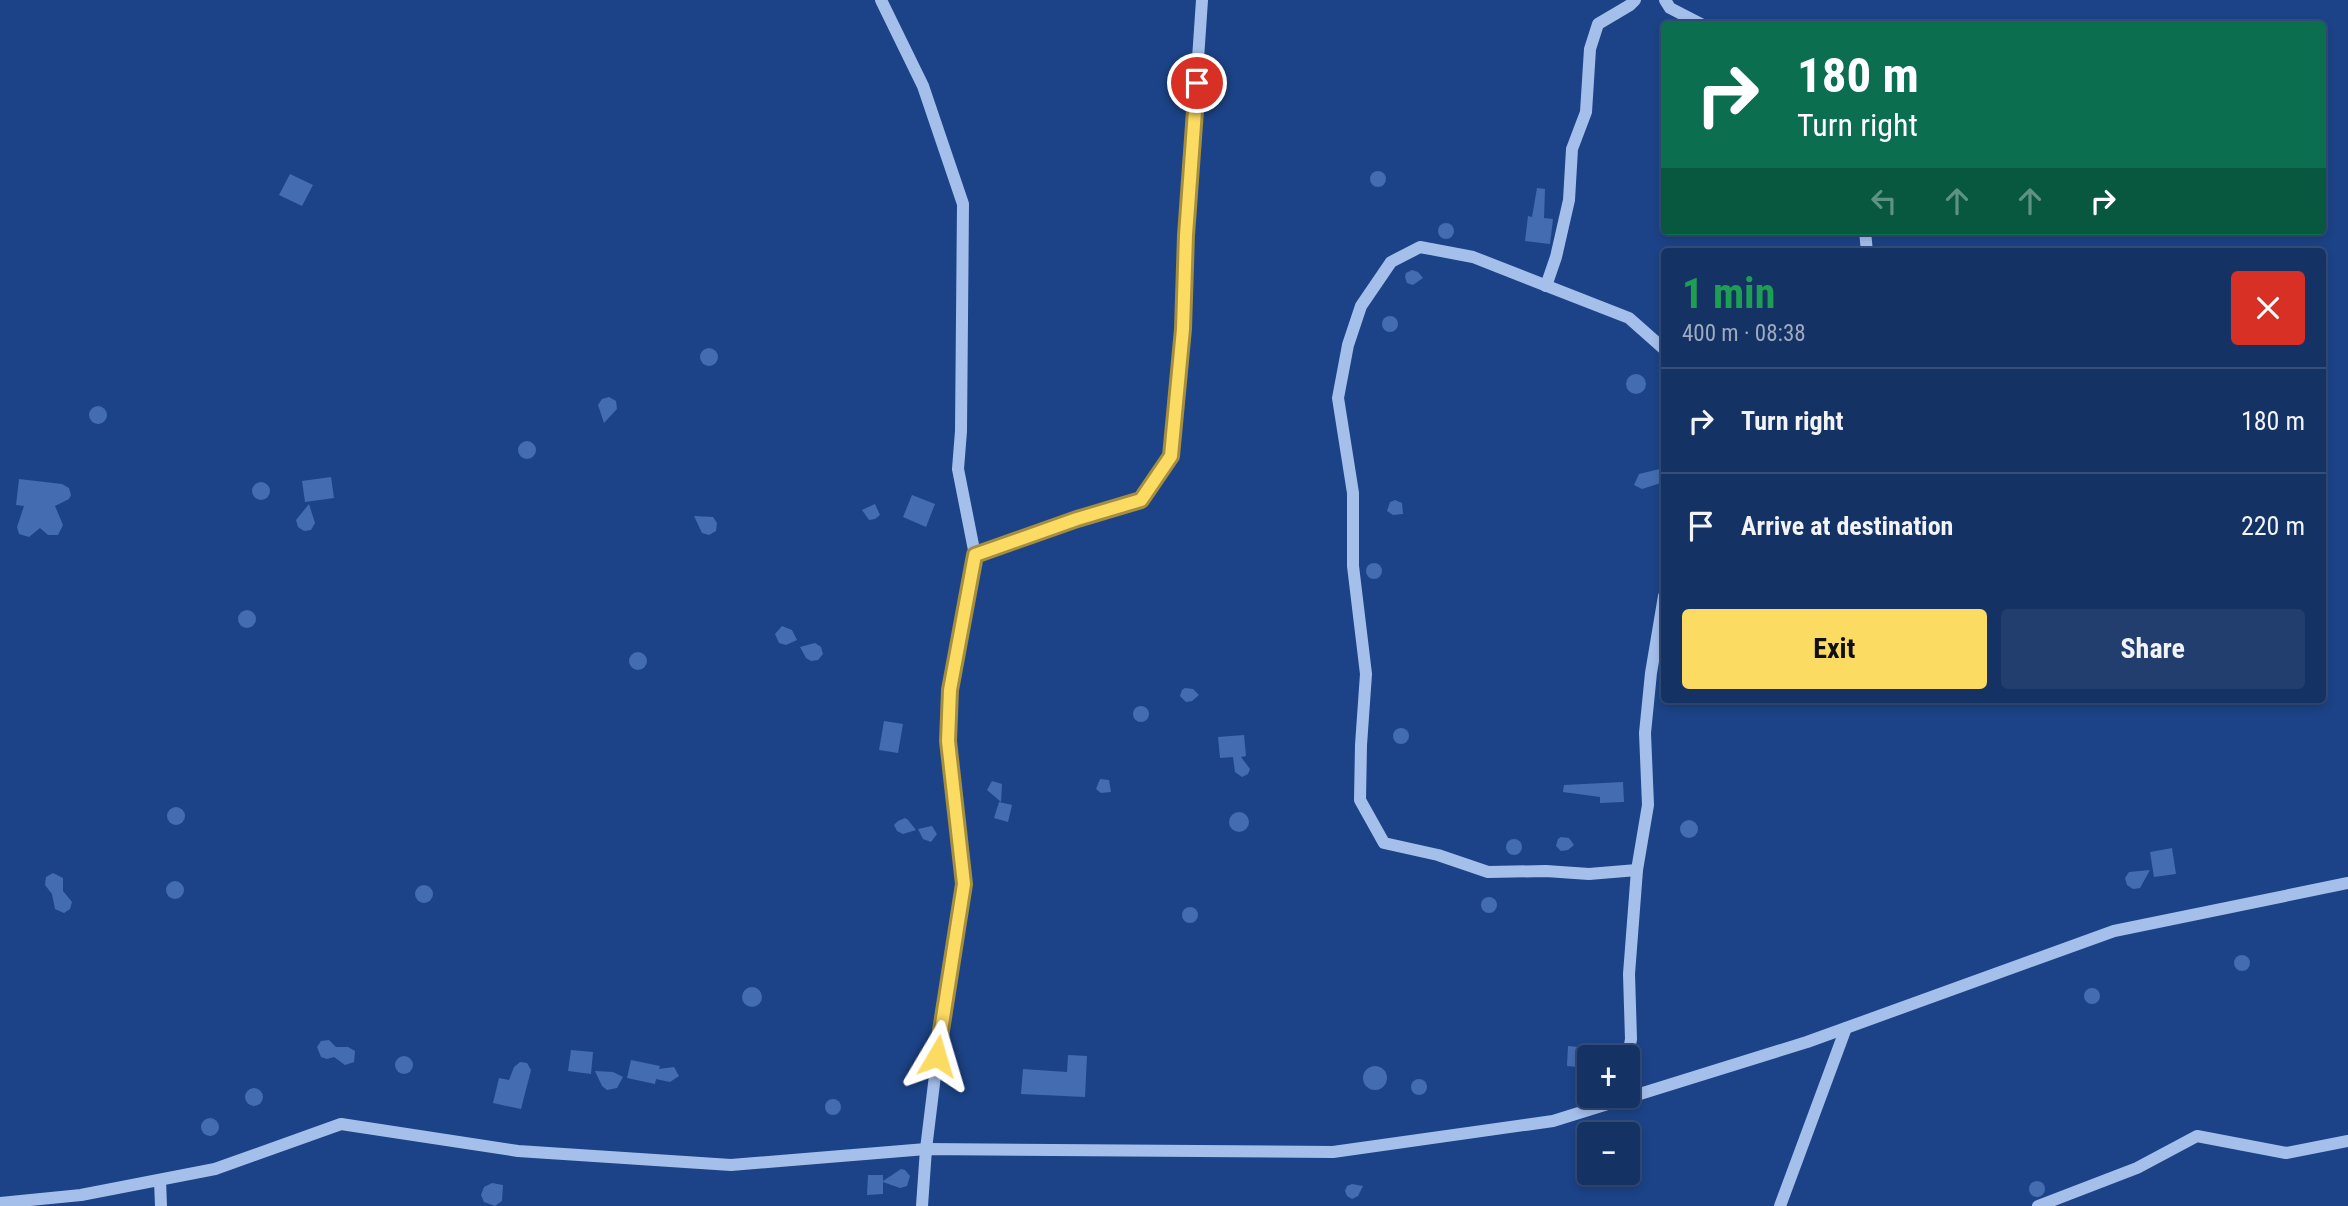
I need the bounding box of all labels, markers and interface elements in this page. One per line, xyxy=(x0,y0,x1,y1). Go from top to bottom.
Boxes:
text: 180 m xyxy=(1797,47,1919,104)
icon: right xyxy=(1682,49,1773,140)
pin xyxy=(1167,53,1227,113)
icon: arrive xyxy=(1178,64,1216,102)
text: Turn right xyxy=(1797,106,1918,144)
icon: left xyxy=(1865,182,1903,220)
icon: ahead xyxy=(1938,182,1976,220)
icon: ahead xyxy=(2011,182,2049,220)
icon: right xyxy=(2084,182,2122,220)
text: 1 min xyxy=(1682,269,1775,318)
button: close xyxy=(2231,271,2305,345)
text: 400 m · 08:38 xyxy=(1682,320,1806,347)
icon: right xyxy=(1682,402,1720,440)
text: Turn right xyxy=(1741,406,1843,436)
text: 180 m xyxy=(2241,406,2305,436)
icon: arrive xyxy=(1682,507,1720,545)
text: Arrive at destination xyxy=(1741,511,1953,541)
text: 220 m xyxy=(2241,511,2305,541)
button: Exit xyxy=(1682,609,1987,689)
button: Share xyxy=(2001,609,2305,689)
position arrow xyxy=(900,1019,974,1093)
map controls xyxy=(1577,1045,1640,1185)
button: + xyxy=(1577,1045,1640,1108)
button: − xyxy=(1577,1122,1640,1185)

